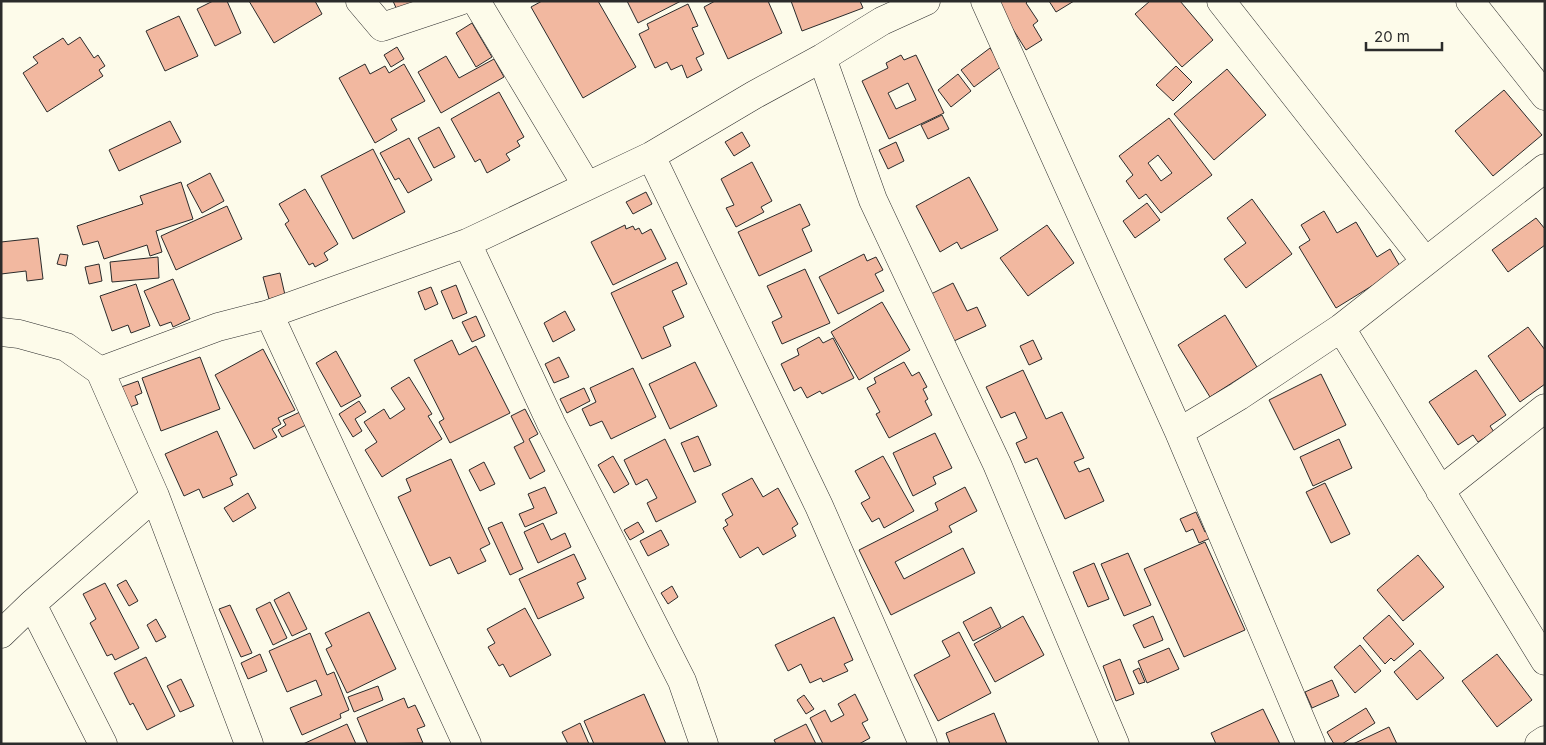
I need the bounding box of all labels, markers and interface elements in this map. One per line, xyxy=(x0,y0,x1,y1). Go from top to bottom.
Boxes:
scale bar xyxy=(1366,20,1442,52)
text: 20 m xyxy=(1374,27,1410,46)

